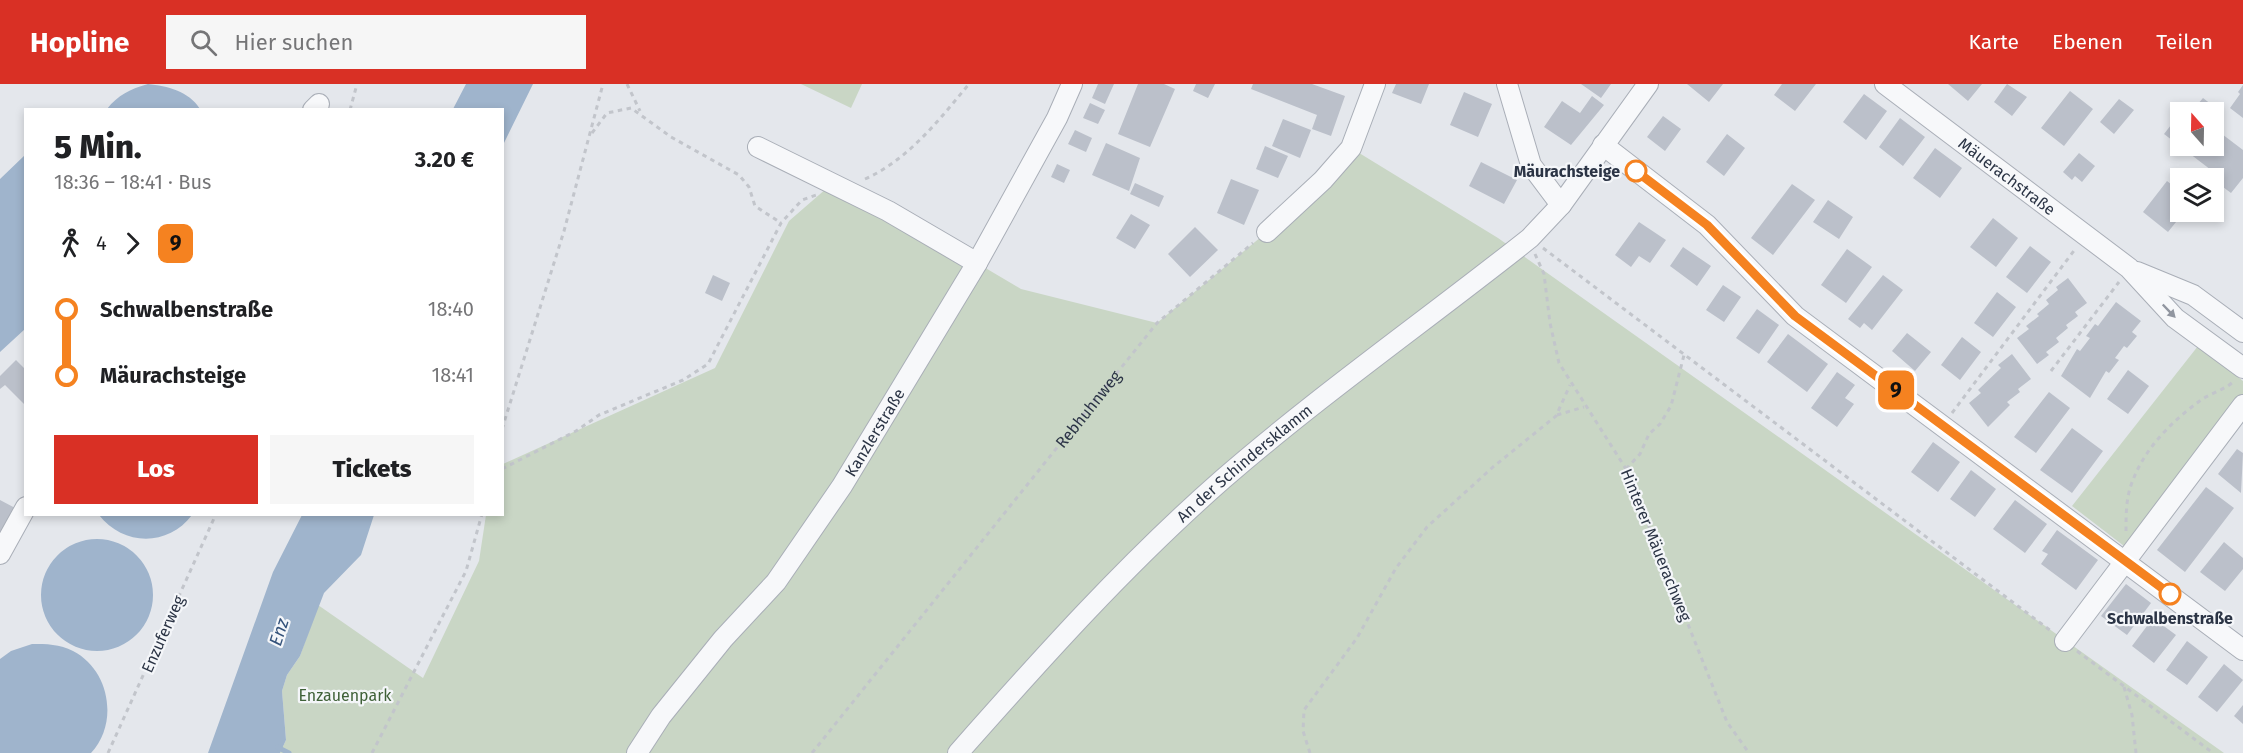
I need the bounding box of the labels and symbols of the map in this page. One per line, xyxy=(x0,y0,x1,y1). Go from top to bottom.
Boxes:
north arrow xyxy=(2170,102,2224,156)
street label: Mäuerachstraße xyxy=(1955,133,2059,219)
marker: Mäurachsteige xyxy=(1625,160,1647,182)
place label: Mäurachsteige xyxy=(1514,162,1620,181)
one-way arrow xyxy=(2161,303,2175,317)
street label: Rebhuhnweg xyxy=(1051,366,1125,452)
line badge: 9 xyxy=(1876,370,1916,410)
street label: Kanzlerstraße xyxy=(841,385,908,480)
street label: An der Schindersklamm xyxy=(1173,400,1316,526)
street label: Hinterer Mäuerachweg xyxy=(1617,466,1696,625)
marker: Schwalbenstraße xyxy=(2159,583,2181,605)
street label: Enzuferweg xyxy=(138,592,189,676)
place label: Schwalbenstraße xyxy=(2107,609,2233,628)
water label: Enz xyxy=(264,615,294,648)
park label: Enzauenpark xyxy=(298,686,392,705)

